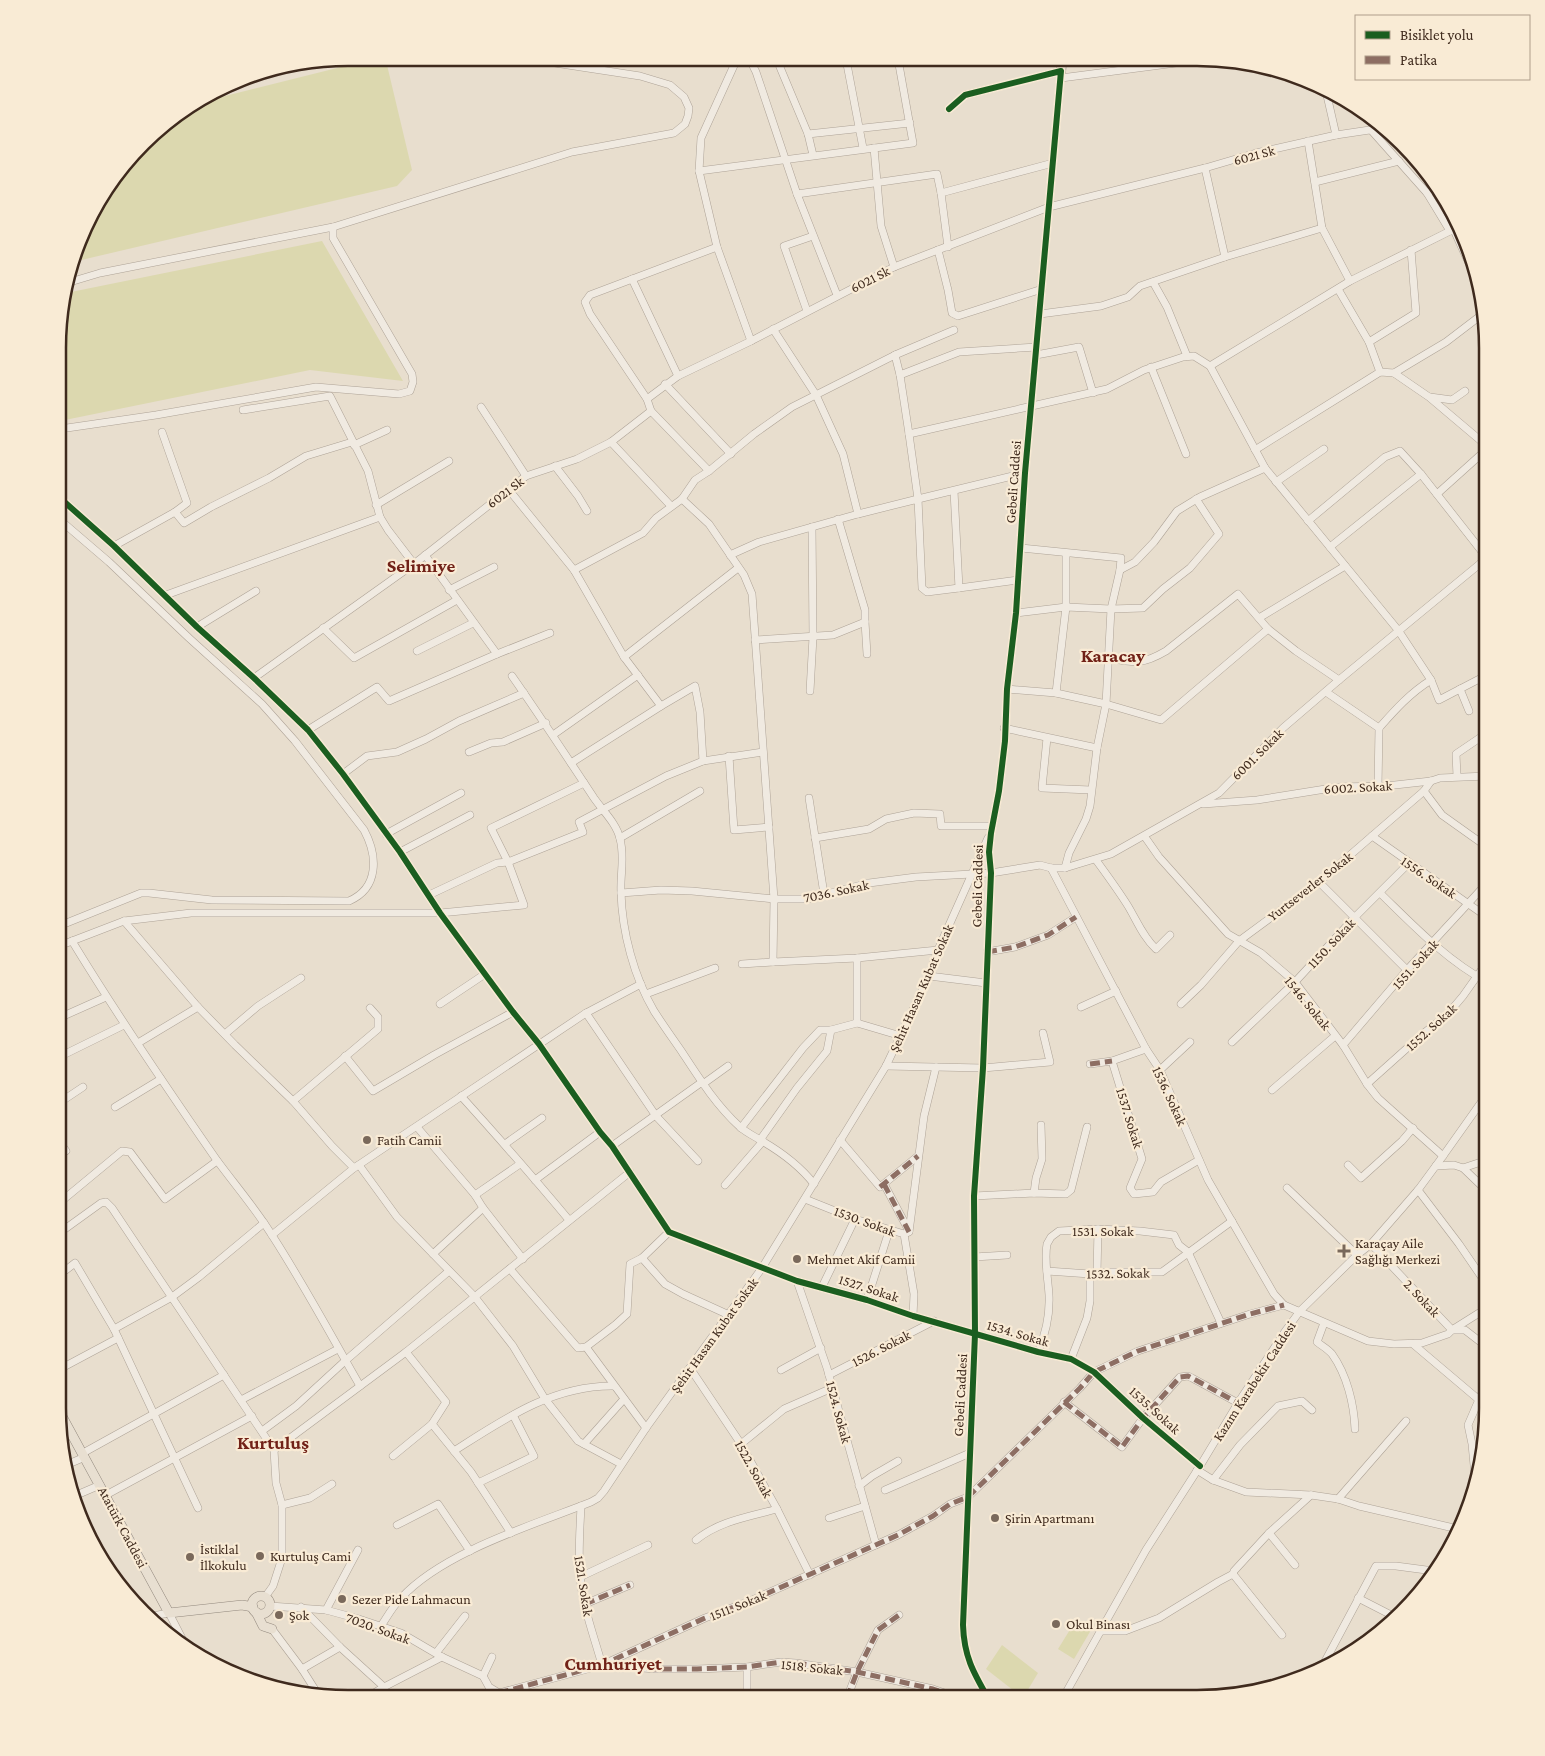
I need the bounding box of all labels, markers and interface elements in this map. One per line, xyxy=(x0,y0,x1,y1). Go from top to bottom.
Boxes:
legend xyxy=(1355,15,1530,80)
text: Bisiklet yolu xyxy=(1400,27,1474,44)
text: Patika xyxy=(1400,52,1437,68)
street label: 6021 Sk xyxy=(1232,142,1277,168)
street label: 6021 Sk xyxy=(848,262,893,296)
street label: Gebeli Caddesi xyxy=(1002,440,1024,524)
street label: 6021 Sk xyxy=(483,473,527,511)
district label: Selimiye xyxy=(387,555,456,576)
district label: Karacay xyxy=(1081,645,1146,666)
street label: 6001. Sokak xyxy=(1228,725,1286,783)
street label: 6002. Sokak xyxy=(1323,777,1393,797)
street label: Gebeli Caddesi xyxy=(968,844,986,928)
street label: Yurtseverler Sokak xyxy=(1264,848,1356,924)
street label: 1556. Sokak xyxy=(1398,853,1460,902)
street label: 7036. Sokak xyxy=(802,876,871,906)
street label: 1150. Sokak xyxy=(1304,914,1358,971)
street label: Şehit Hasan Kubat Sokak xyxy=(886,921,957,1054)
street label: 1551. Sokak xyxy=(1389,936,1442,992)
street label: 1546. Sokak xyxy=(1281,973,1335,1033)
street label: 1552. Sokak xyxy=(1402,1000,1460,1054)
street label: 1536. Sokak xyxy=(1149,1064,1191,1129)
street label: 1537. Sokak xyxy=(1113,1086,1147,1151)
place label: Fatih Camii xyxy=(377,1132,442,1148)
marker: Fatih Camii xyxy=(361,1134,373,1146)
street label: 1530. Sokak xyxy=(832,1202,898,1240)
street label: 1531. Sokak xyxy=(1072,1223,1134,1239)
place label: Karaçay Aile Sağlığı Merkezi xyxy=(1355,1235,1441,1267)
marker: Karaçay Aile Sağlığı Merkezi xyxy=(1337,1244,1351,1258)
place label: Mehmet Akif Camii xyxy=(807,1251,916,1267)
marker: Mehmet Akif Camii xyxy=(791,1253,803,1265)
street label: 1532. Sokak xyxy=(1086,1264,1150,1282)
street label: 1527. Sokak xyxy=(837,1271,901,1305)
street label: Şehit Hasan Kubat Sokak xyxy=(667,1274,761,1396)
street label: 2. Sokak xyxy=(1401,1276,1444,1320)
street label: 1534. Sokak xyxy=(985,1316,1051,1350)
street label: Kazım Karabekir Caddesi xyxy=(1209,1318,1299,1444)
street label: 1526. Sokak xyxy=(849,1326,913,1370)
street label: Gebeli Caddesi xyxy=(950,1353,970,1437)
street label: 1524. Sokak xyxy=(823,1379,855,1445)
street label: 1535. Sokak xyxy=(1126,1383,1184,1437)
district label: Kurtuluş xyxy=(237,1432,309,1453)
street label: 1522. Sokak xyxy=(732,1437,776,1501)
street label: Atatürk Caddesi xyxy=(95,1484,151,1571)
place label: Şirin Apartmanı xyxy=(1005,1510,1095,1526)
marker: Şirin Apartmanı xyxy=(989,1512,1001,1524)
place label: İstiklal İlkokulu xyxy=(200,1541,247,1573)
place label: Kurtuluş Cami xyxy=(270,1548,351,1564)
marker: Kurtuluş Cami xyxy=(254,1550,266,1562)
marker: İstiklal İlkokulu xyxy=(184,1551,196,1563)
street label: 1521. Sokak xyxy=(571,1554,597,1618)
street label: 1511. Sokak xyxy=(707,1586,769,1624)
place label: Sezer Pide Lahmacun xyxy=(352,1591,471,1607)
marker: Sezer Pide Lahmacun xyxy=(336,1593,348,1605)
place label: Şok xyxy=(289,1607,309,1623)
marker: Şok xyxy=(273,1609,285,1621)
street label: 7020. Sokak xyxy=(344,1609,413,1647)
place label: Okul Binası xyxy=(1066,1616,1131,1632)
marker: Okul Binası xyxy=(1050,1618,1062,1630)
district label: Cumhuriyet xyxy=(564,1653,662,1674)
street label: 1518. Sokak xyxy=(780,1656,844,1678)

